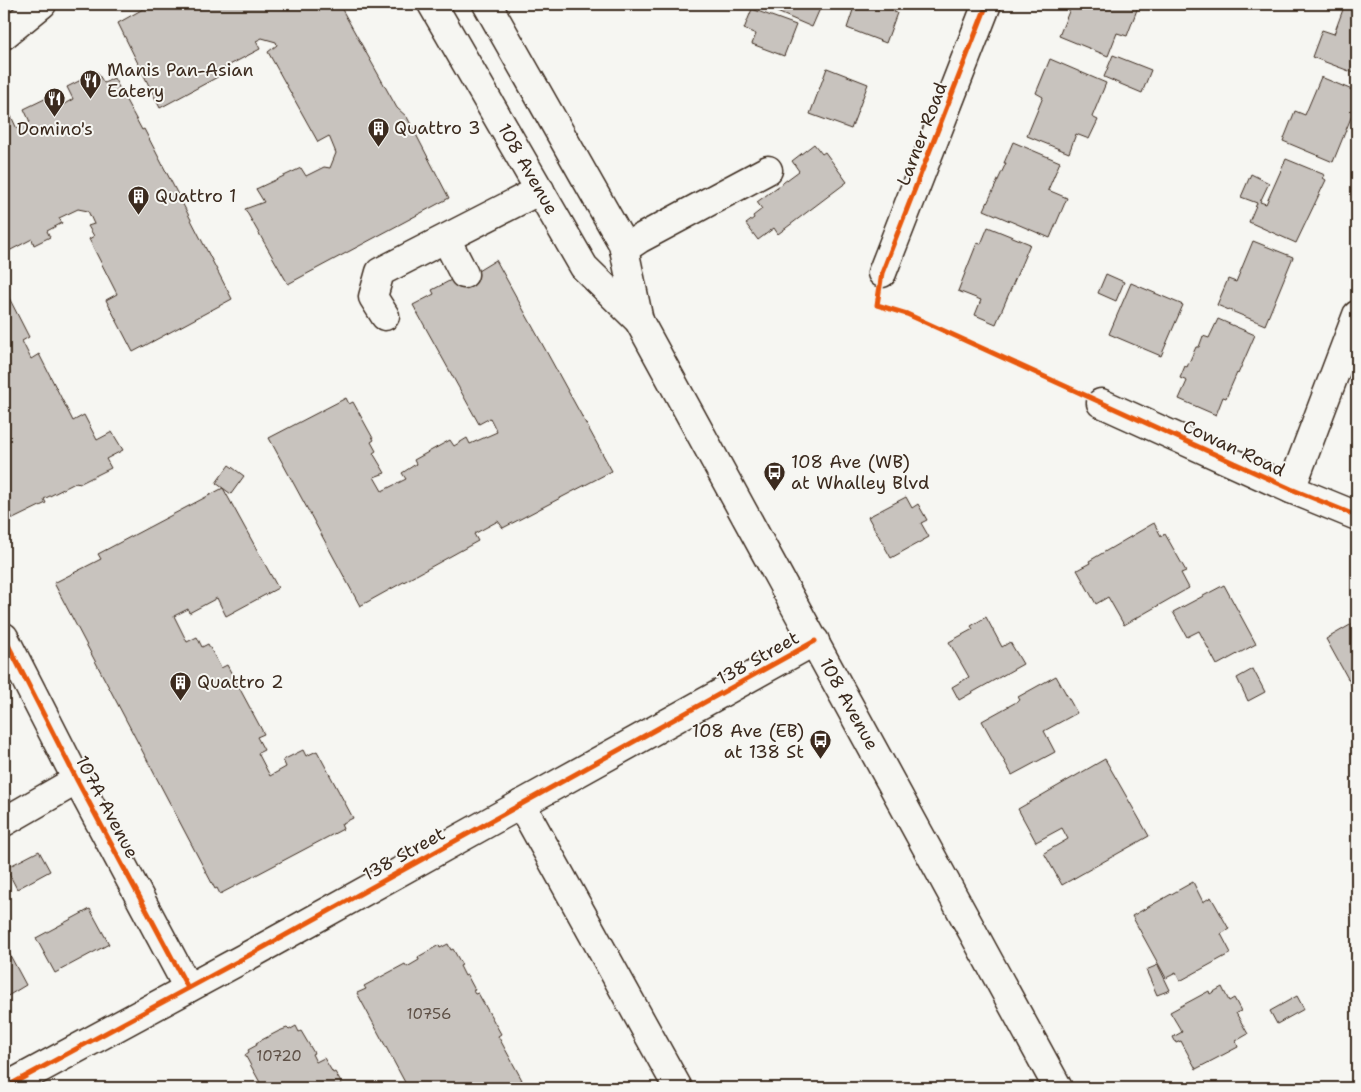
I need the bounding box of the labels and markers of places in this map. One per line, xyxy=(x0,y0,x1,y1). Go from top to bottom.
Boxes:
place label: Manis Pan-Asian Eatery xyxy=(107,58,253,103)
restaurant icon: Manis Pan-Asian Eatery xyxy=(79,68,103,99)
restaurant icon: Domino's xyxy=(43,87,67,118)
building icon: Quattro 3 xyxy=(366,116,390,147)
place label: Quattro 3 xyxy=(394,116,481,140)
place label: Domino's xyxy=(17,117,93,141)
building icon: Quattro 1 xyxy=(127,184,151,215)
place label: Quattro 1 xyxy=(155,184,236,208)
place label: 108 Ave (WB) at Whalley Blvd xyxy=(791,450,929,495)
bus stop icon: 108 Ave (WB) at Whalley Blvd xyxy=(763,460,787,491)
building icon: Quattro 2 xyxy=(169,670,193,701)
place label: Quattro 2 xyxy=(197,670,284,694)
place label: 108 Ave (EB) at 138 St xyxy=(692,719,804,764)
bus stop icon: 108 Ave (EB) at 138 St xyxy=(808,729,832,760)

